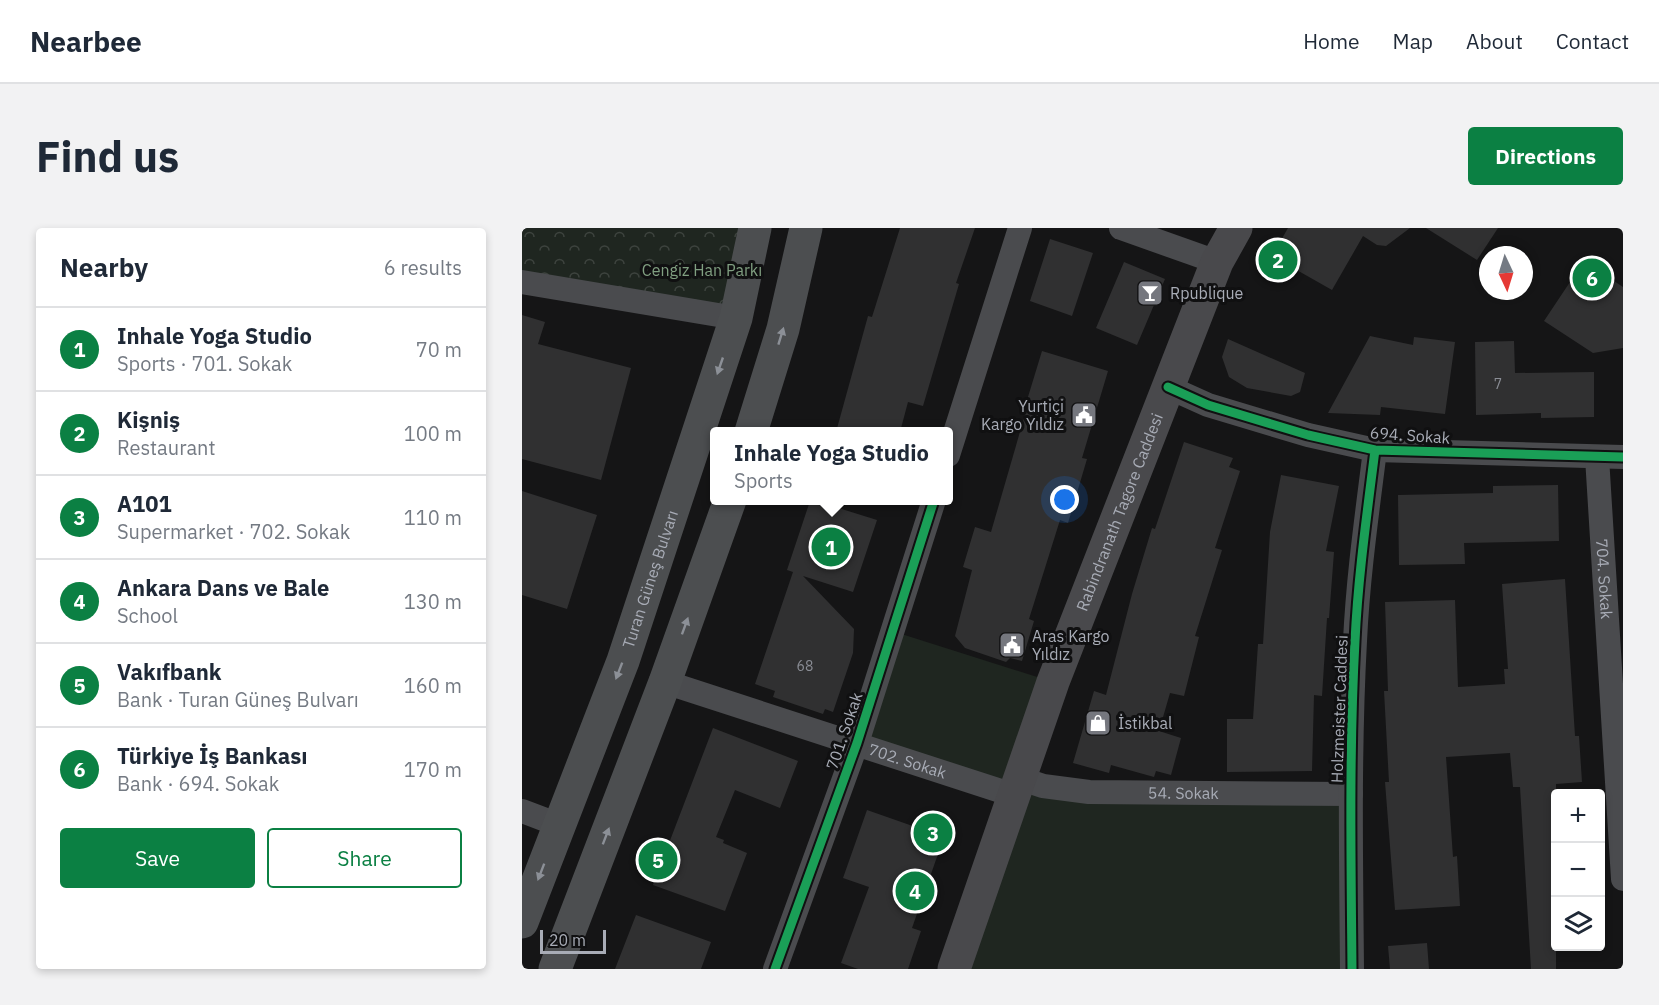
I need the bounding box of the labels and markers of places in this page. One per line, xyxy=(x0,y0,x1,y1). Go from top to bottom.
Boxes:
pin: 2 xyxy=(1258,237,1298,282)
pin: 6 xyxy=(1572,256,1612,300)
bar icon: Rpublique xyxy=(1135,278,1165,308)
place label: Rpublique xyxy=(1170,283,1244,303)
place label: Yurtiçi Kargo Yıldız xyxy=(981,396,1064,434)
public building icon: Yurtiçi Kargo Yıldız xyxy=(1069,400,1099,430)
pin: 1 xyxy=(812,524,850,570)
place label: Aras Kargo Yıldız xyxy=(1032,626,1109,664)
public building icon: Aras Kargo Yıldız xyxy=(997,630,1027,660)
shop icon: İstikbal xyxy=(1083,708,1113,738)
place label: İstikbal xyxy=(1118,713,1172,733)
pin: 3 xyxy=(914,810,952,856)
pin: 5 xyxy=(638,838,678,882)
pin: 4 xyxy=(896,868,934,914)

